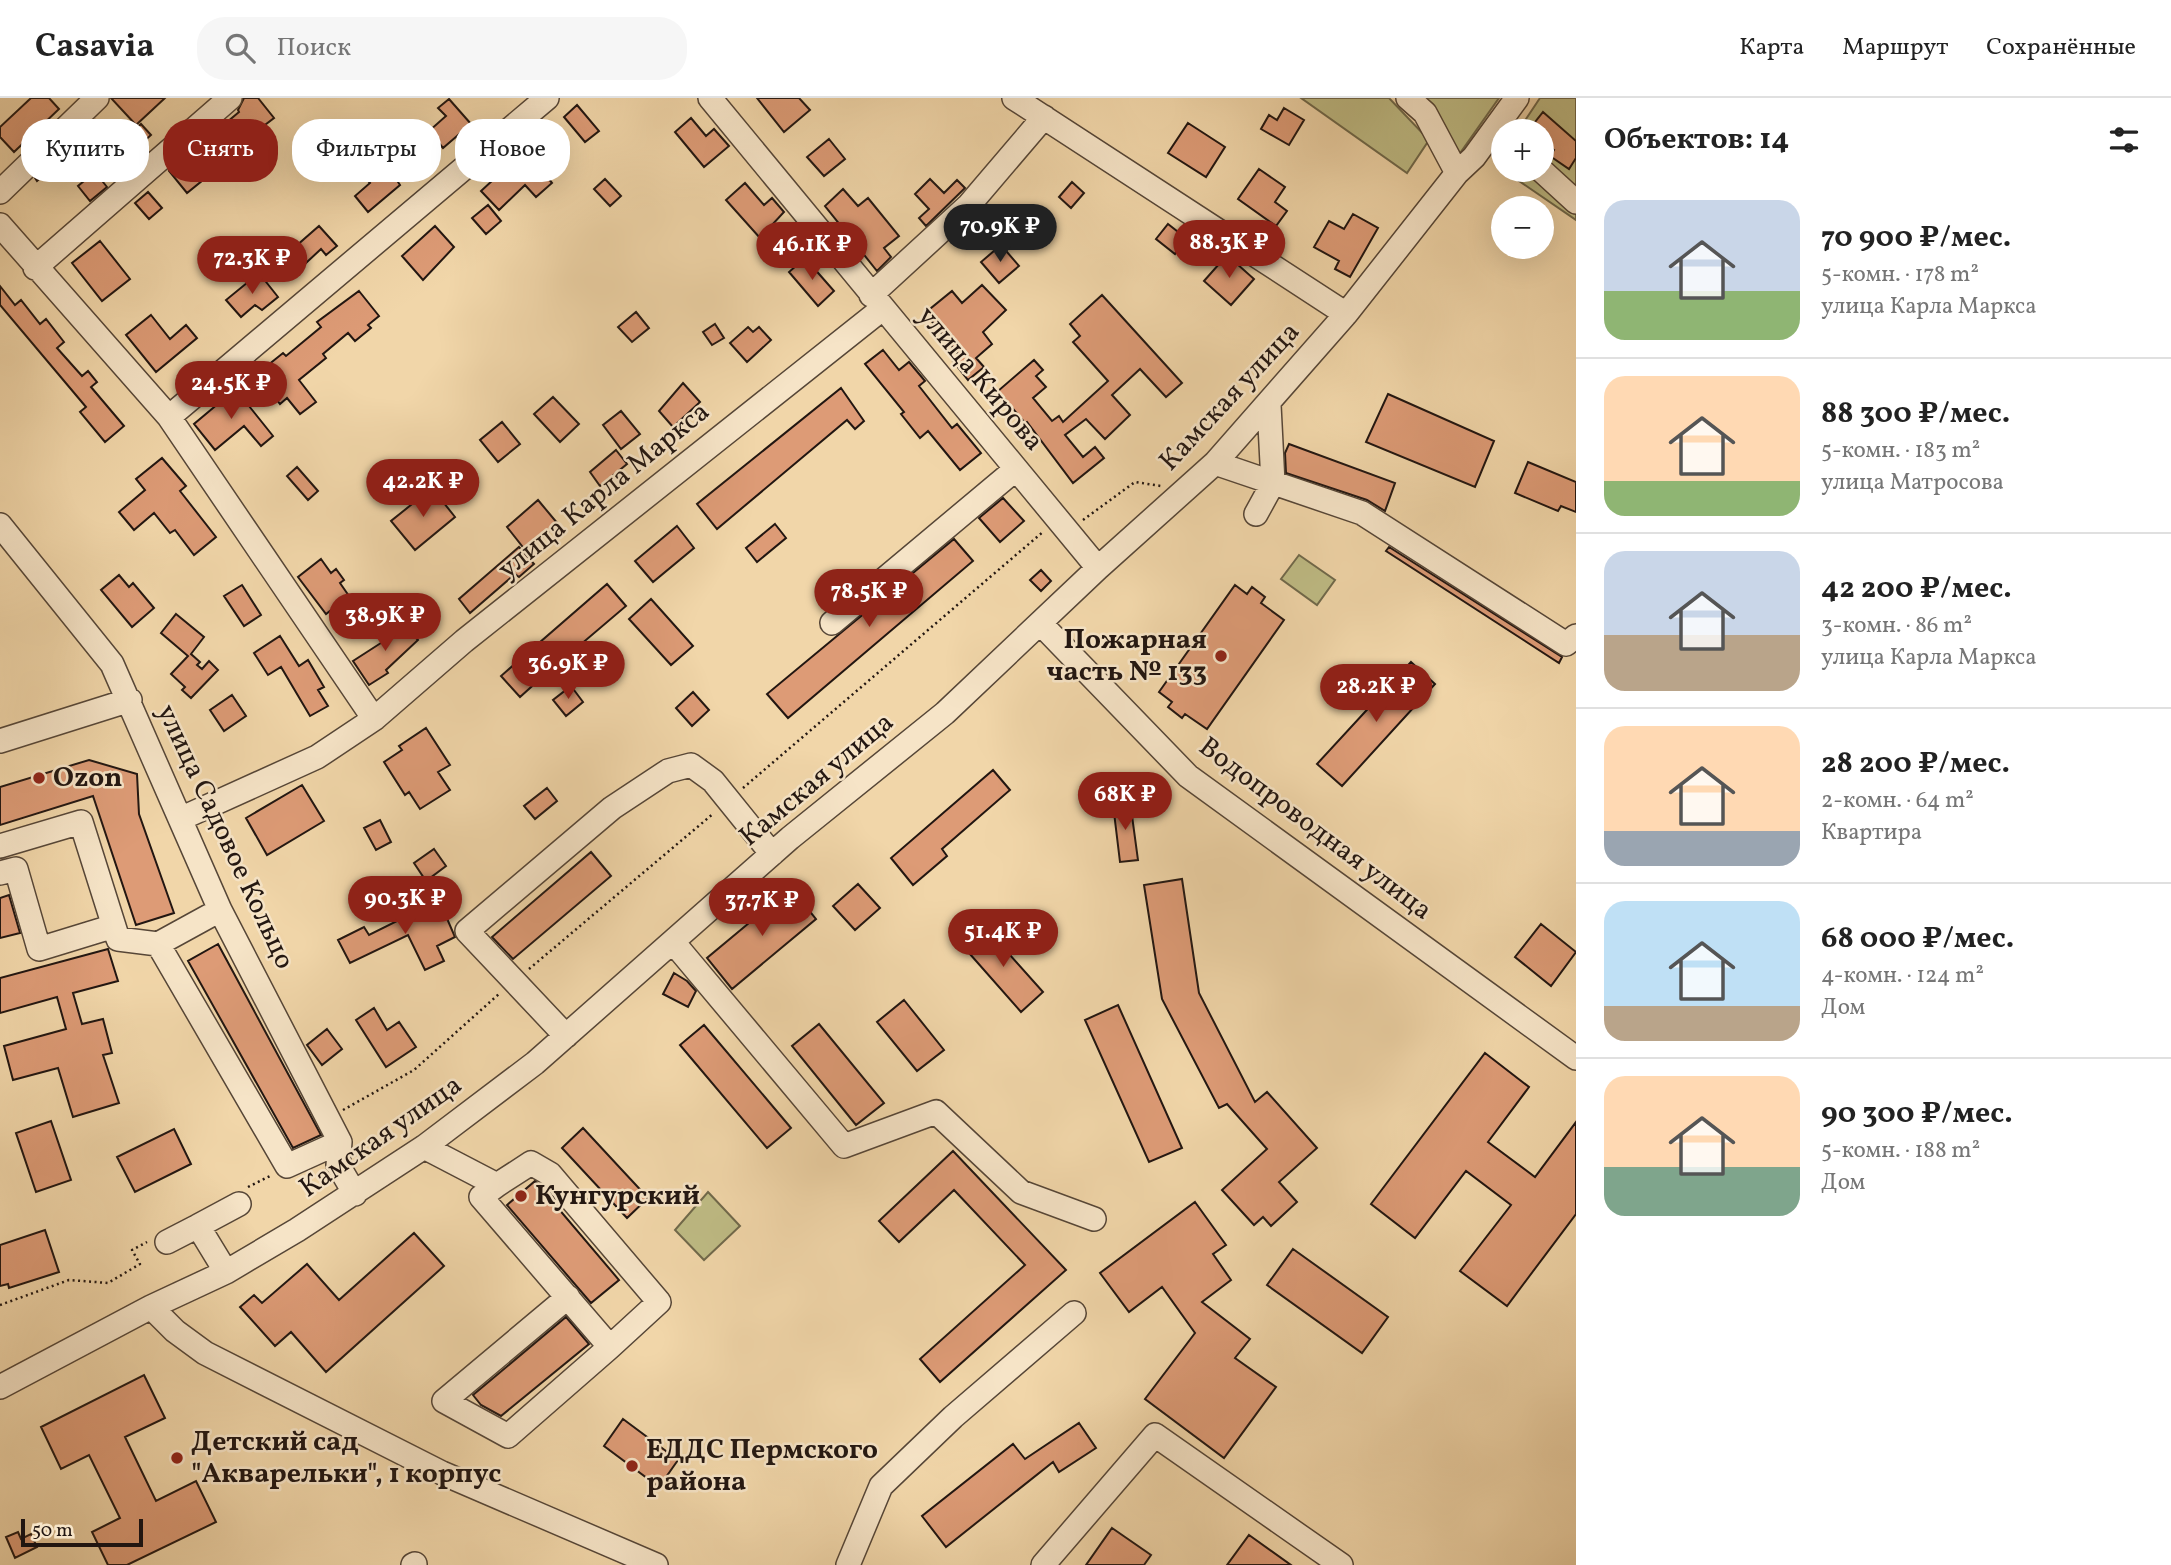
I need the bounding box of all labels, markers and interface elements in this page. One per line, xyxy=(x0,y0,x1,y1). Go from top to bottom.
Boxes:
search box xyxy=(197,17,687,80)
text: Casavia xyxy=(35,25,155,71)
icon: search xyxy=(221,29,259,67)
text: Поиск xyxy=(277,30,351,66)
text: Карта xyxy=(1739,31,1804,65)
text: Маршрут xyxy=(1842,31,1948,65)
text: Сохранённые xyxy=(1986,31,2136,65)
chip: Купить xyxy=(21,119,149,182)
chip: Снять xyxy=(163,119,278,182)
chip: Фильтры xyxy=(292,119,441,182)
chip: Новое xyxy=(455,119,570,182)
map controls xyxy=(1491,119,1554,259)
button: + xyxy=(1491,119,1554,182)
text: Объектов: 14 xyxy=(1604,119,1789,161)
icon: filters xyxy=(2105,121,2143,159)
button: − xyxy=(1491,196,1554,259)
pin: 70.9K ₽ xyxy=(935,204,1065,264)
text: 70.9K ₽ xyxy=(960,211,1040,243)
text: 70 900 ₽/мес. xyxy=(1821,217,2011,259)
pin: 88.3K ₽ xyxy=(1164,220,1294,280)
pin: 46.1K ₽ xyxy=(747,222,877,282)
text: 88.3K ₽ xyxy=(1189,227,1269,259)
icon: home xyxy=(1660,228,1744,312)
text: 46.1K ₽ xyxy=(772,229,852,261)
pin: 72.3K ₽ xyxy=(187,236,317,296)
text: 72.3K ₽ xyxy=(213,243,291,275)
text: 5-комн. · 178 m² xyxy=(1821,259,1979,291)
text: улица Карла Маркса xyxy=(1821,291,2037,323)
street label: улица Кирова xyxy=(908,298,1052,460)
street label: Камская улица xyxy=(1151,314,1309,480)
pin: 24.5K ₽ xyxy=(166,362,296,421)
text: 24.5K ₽ xyxy=(191,368,271,400)
street label: улица Карла Маркса xyxy=(490,393,718,589)
text: 88 300 ₽/мес. xyxy=(1821,393,2010,435)
icon: home xyxy=(1660,404,1744,488)
text: 5-комн. · 183 m² xyxy=(1821,435,1980,467)
pin: 42.2K ₽ xyxy=(358,460,488,519)
text: 42.2K ₽ xyxy=(382,466,464,498)
text: улица Матросова xyxy=(1821,467,2004,499)
text: 42 200 ₽/мес. xyxy=(1821,568,2012,610)
pin: 78.5K ₽ xyxy=(804,570,934,629)
text: 78.5K ₽ xyxy=(830,576,908,608)
icon: home xyxy=(1660,579,1744,663)
pin: 38.9K ₽ xyxy=(320,594,450,653)
text: 38.9K ₽ xyxy=(345,600,425,632)
text: 3-комн. · 86 m² xyxy=(1821,610,1972,642)
place label: Пожарная часть № 133 xyxy=(1047,621,1207,692)
pin: 36.9K ₽ xyxy=(503,642,633,701)
text: улица Карла Маркса xyxy=(1821,642,2037,674)
text: 36.9K ₽ xyxy=(528,648,608,680)
marker: Пожарная часть № 133 xyxy=(1213,648,1229,664)
pin: 28.2K ₽ xyxy=(1311,664,1441,724)
text: 28.2K ₽ xyxy=(1336,671,1416,703)
street label: улица Садовое Кольцо xyxy=(146,698,304,976)
street label: Камская улица xyxy=(731,704,903,856)
street label: Водопроводная улица xyxy=(1190,728,1440,930)
text: 28 200 ₽/мес. xyxy=(1821,743,2010,785)
icon: home xyxy=(1660,754,1744,838)
place label: Ozon xyxy=(53,759,123,798)
marker: Ozon xyxy=(31,770,47,786)
pin: 68K ₽ xyxy=(1076,772,1174,832)
text: 68K ₽ xyxy=(1094,779,1156,811)
text: 2-комн. · 64 m² xyxy=(1821,785,1974,817)
text: Квартира xyxy=(1821,817,1922,849)
pin: 90.3K ₽ xyxy=(340,876,470,936)
pin: 37.7K ₽ xyxy=(697,878,827,938)
text: 90.3K ₽ xyxy=(364,883,446,915)
text: 37.7K ₽ xyxy=(725,885,799,917)
pin: 51.4K ₽ xyxy=(938,910,1068,969)
text: 51.4K ₽ xyxy=(964,916,1042,948)
text: 68 000 ₽/мес. xyxy=(1821,918,2014,960)
icon: home xyxy=(1660,929,1744,1013)
text: 4-комн. · 124 m² xyxy=(1821,960,1984,992)
text: Дом xyxy=(1821,992,1865,1024)
street label: Камская улица xyxy=(292,1066,470,1208)
text: 90 300 ₽/мес. xyxy=(1821,1093,2013,1135)
icon: home xyxy=(1660,1104,1744,1188)
text: 5-комн. · 188 m² xyxy=(1821,1135,1980,1167)
text: Дом xyxy=(1821,1167,1865,1199)
place label: Кунгурский xyxy=(535,1177,700,1216)
marker: Кунгурский xyxy=(513,1188,529,1204)
place label: Детский сад "Акварельки", 1 корпус xyxy=(191,1423,501,1494)
place label: ЕДДС Пермского района xyxy=(646,1431,878,1502)
marker: Детский сад "Акварельки", 1 корпус xyxy=(169,1450,185,1466)
marker: ЕДДС Пермского района xyxy=(624,1458,640,1474)
scale bar xyxy=(21,1516,144,1548)
text: 50 m xyxy=(32,1518,73,1544)

